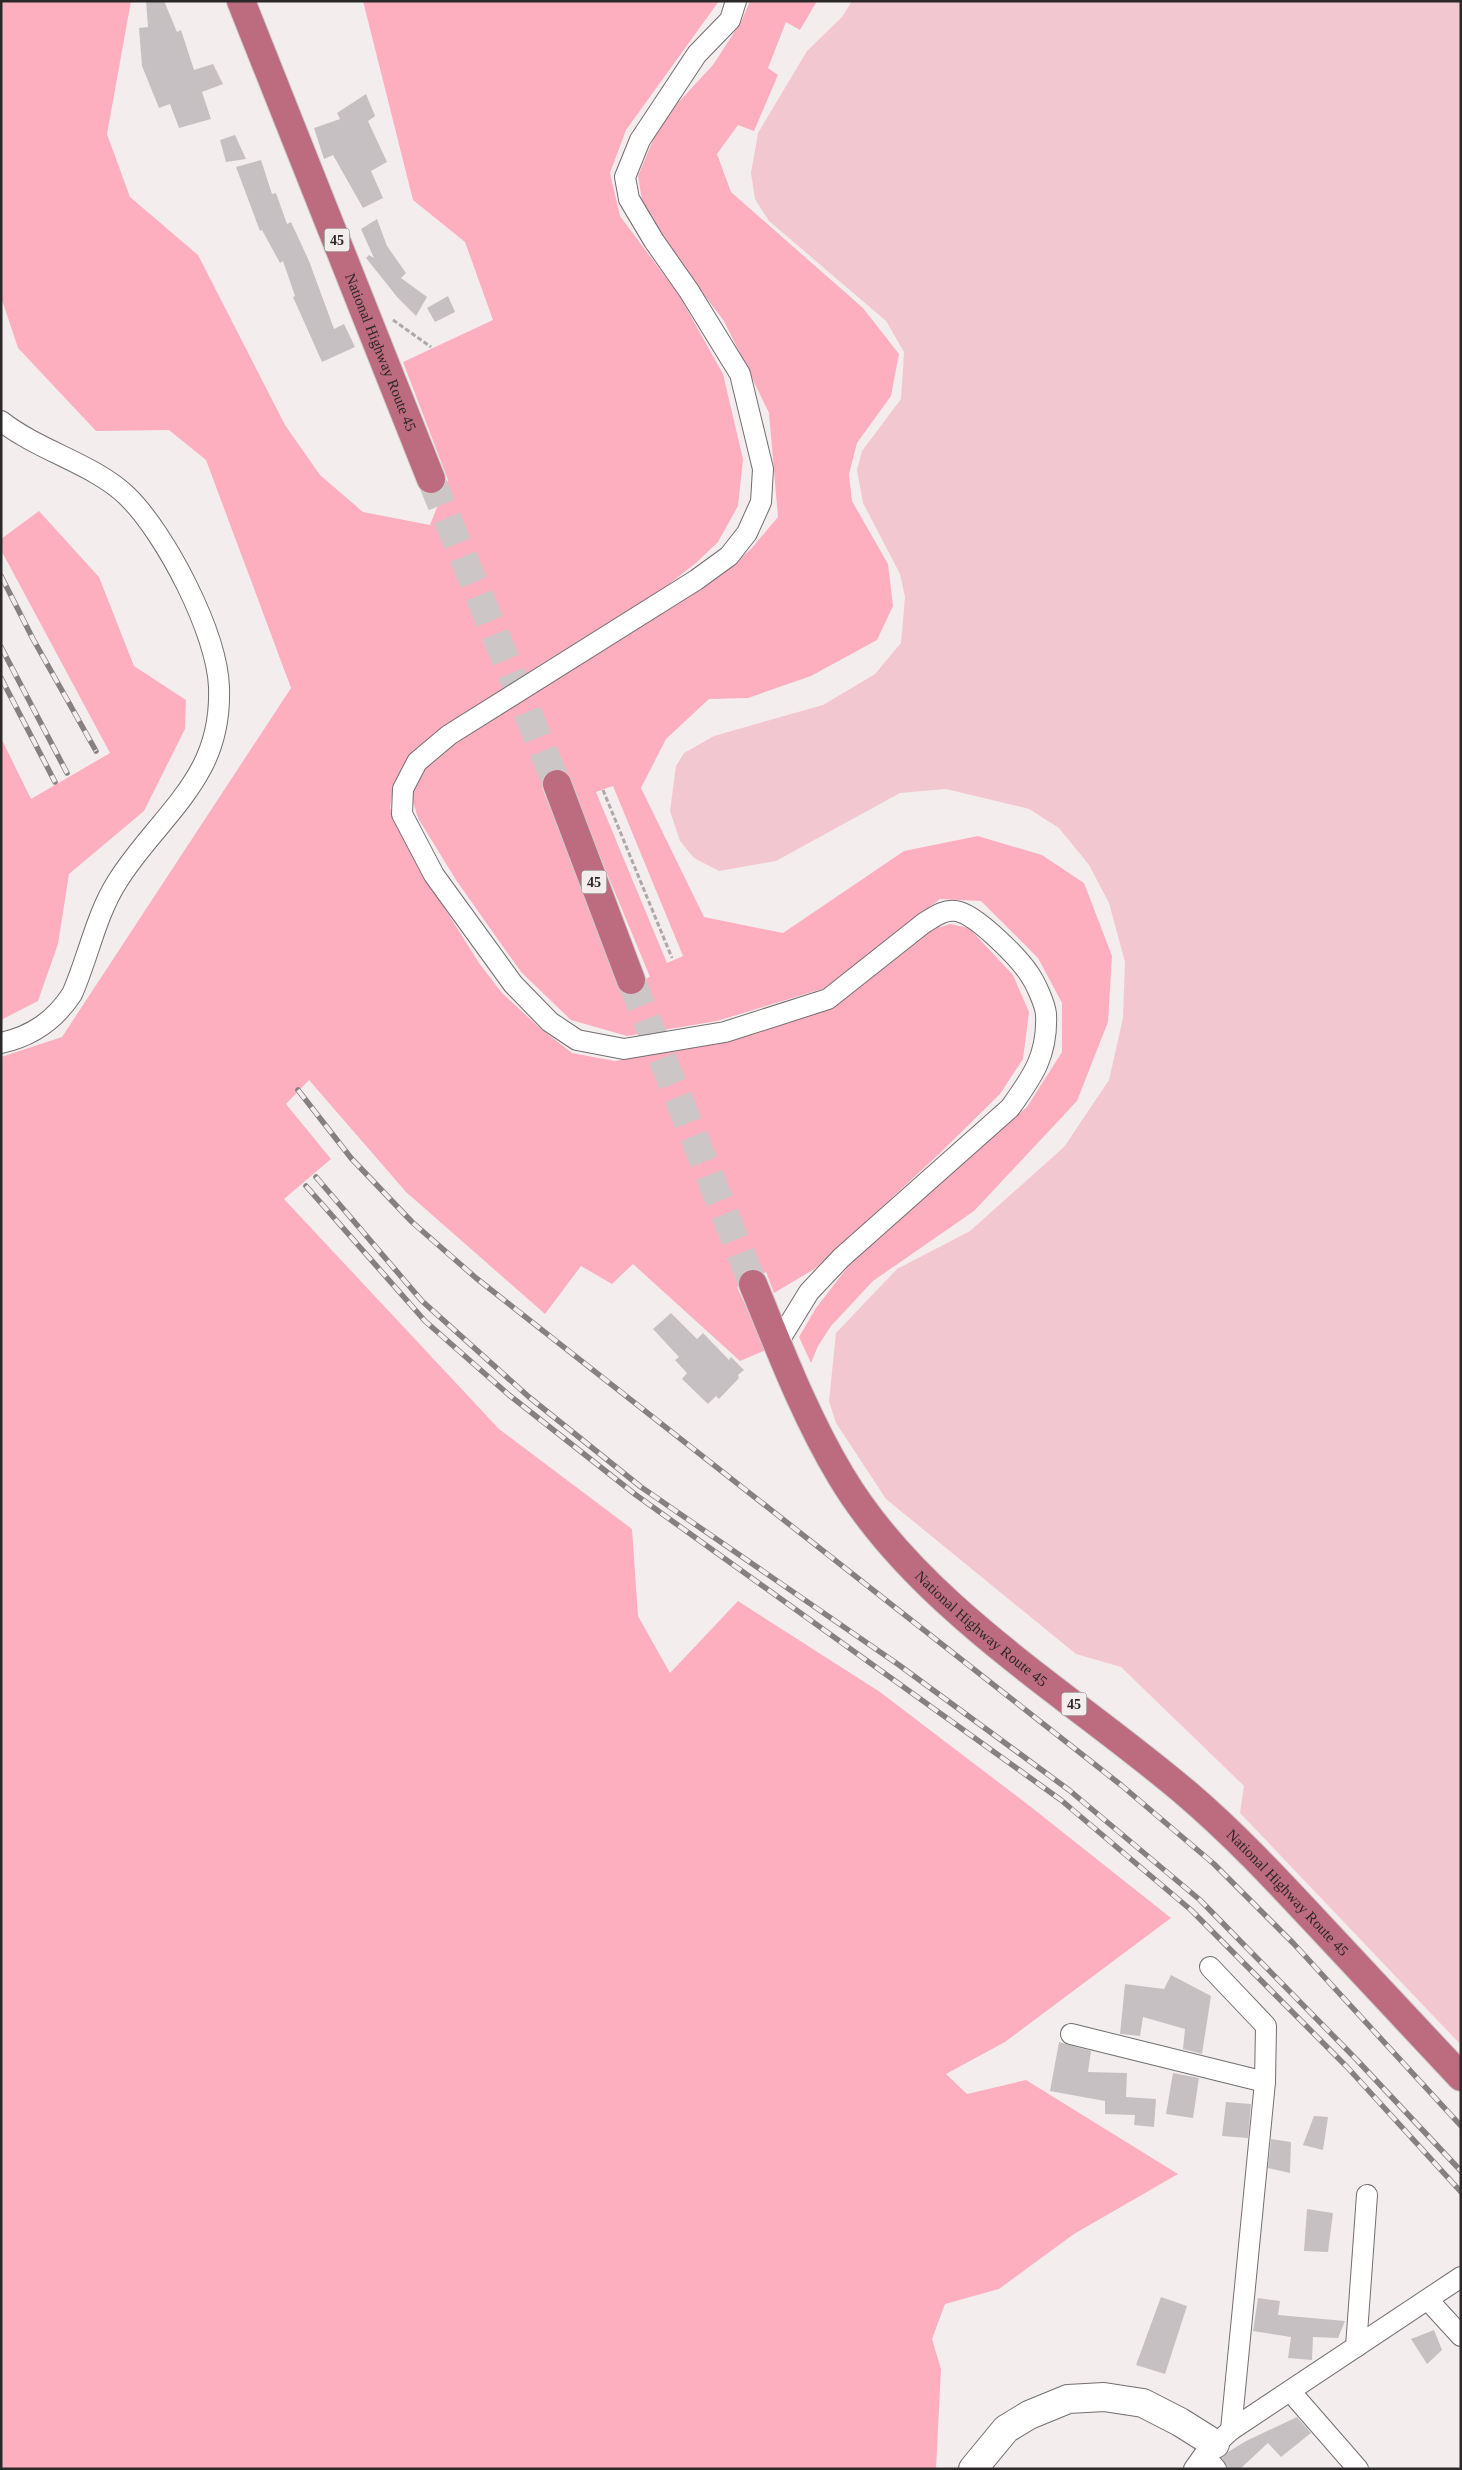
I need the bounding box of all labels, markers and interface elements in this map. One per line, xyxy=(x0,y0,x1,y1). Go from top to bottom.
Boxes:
road number: 45 xyxy=(324,228,350,252)
street label: National Highway Route 45 xyxy=(342,271,419,434)
road number: 45 xyxy=(582,870,606,894)
street label: National Highway Route 45 xyxy=(912,1568,1051,1690)
road number: 45 xyxy=(1062,1692,1086,1716)
street label: National Highway Route 45 xyxy=(1223,1826,1352,1959)

